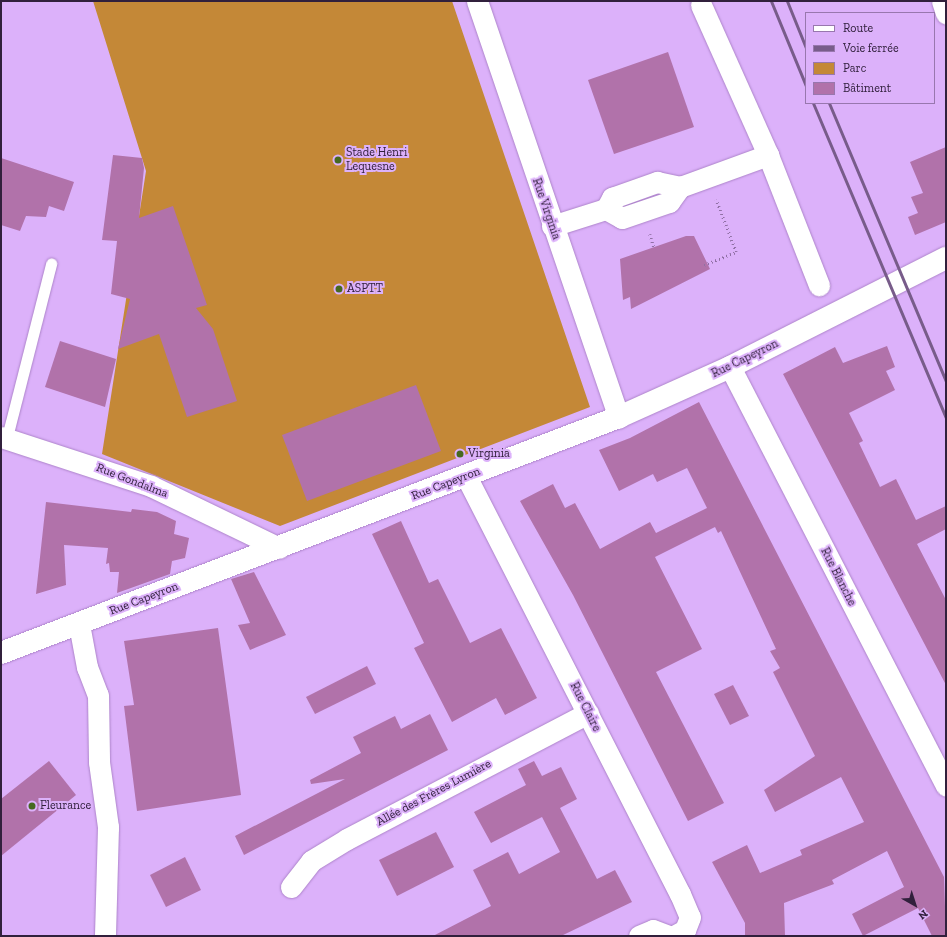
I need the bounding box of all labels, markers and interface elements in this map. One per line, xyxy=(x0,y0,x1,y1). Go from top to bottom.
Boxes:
legend xyxy=(805,12,935,104)
text: Route xyxy=(843,21,873,35)
text: Voie ferrée xyxy=(843,41,899,55)
text: Parc xyxy=(843,61,866,75)
text: Bâtiment xyxy=(843,81,891,95)
place label: Stade Henri Lequesne xyxy=(346,146,407,174)
marker: Stade Henri Lequesne xyxy=(333,155,343,165)
street label: Rue Virginia xyxy=(529,176,563,242)
place label: ASPTT xyxy=(347,282,383,296)
marker: ASPTT xyxy=(334,284,344,294)
street label: Rue Capeyron xyxy=(709,337,781,381)
place label: Virginia xyxy=(468,447,510,461)
marker: Virginia xyxy=(455,449,465,459)
street label: Rue Gondalma xyxy=(94,461,170,501)
street label: Rue Capeyron xyxy=(410,464,482,504)
street label: Rue Blanche xyxy=(817,545,859,609)
street label: Rue Capeyron xyxy=(108,579,180,619)
street label: Rue Claire xyxy=(566,680,604,734)
street label: Allée des Frères Lumière xyxy=(374,757,494,829)
place label: Fleurance xyxy=(40,799,91,813)
marker: Fleurance xyxy=(27,801,37,811)
north arrow xyxy=(895,885,935,925)
text: N xyxy=(916,907,930,922)

